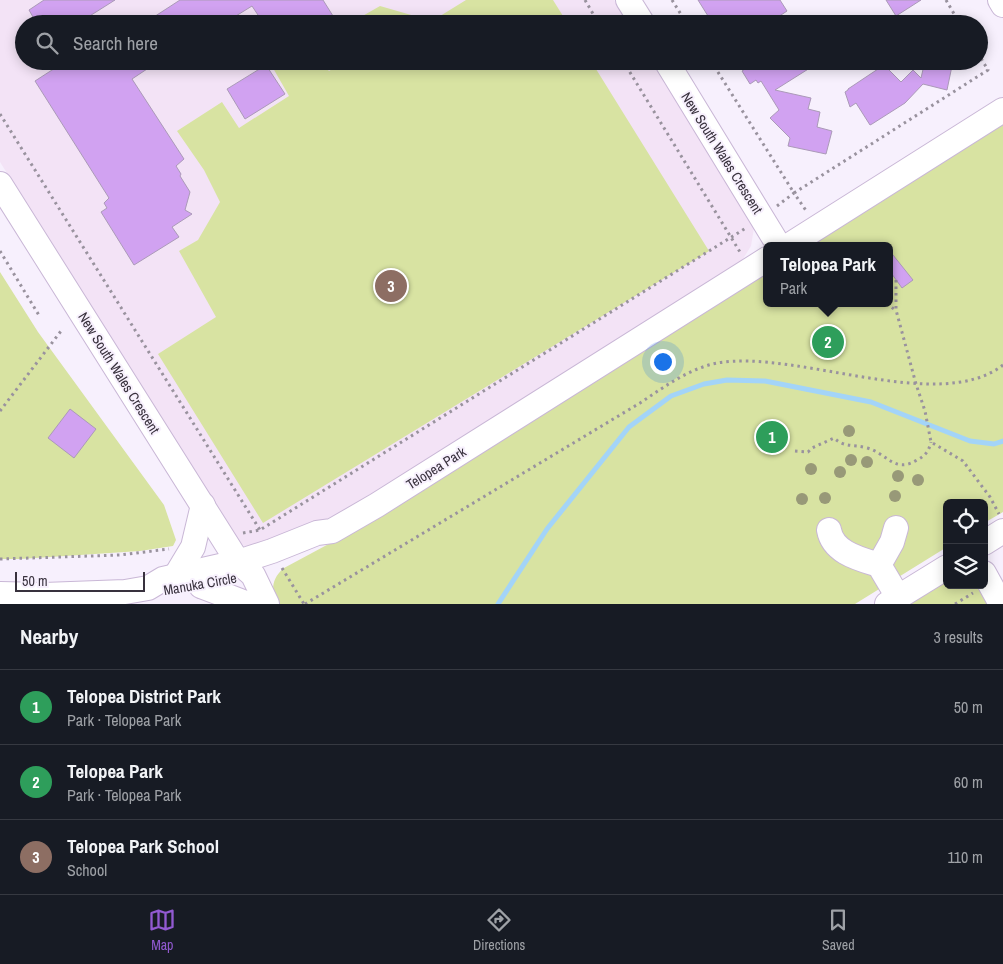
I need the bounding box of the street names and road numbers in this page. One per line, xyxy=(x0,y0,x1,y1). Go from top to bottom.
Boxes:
street label: New South Wales Crescent xyxy=(677,89,767,217)
street label: New South Wales Crescent xyxy=(74,309,164,437)
street label: Telopea Park xyxy=(403,442,469,493)
street label: Manuka Circle xyxy=(162,569,238,599)

